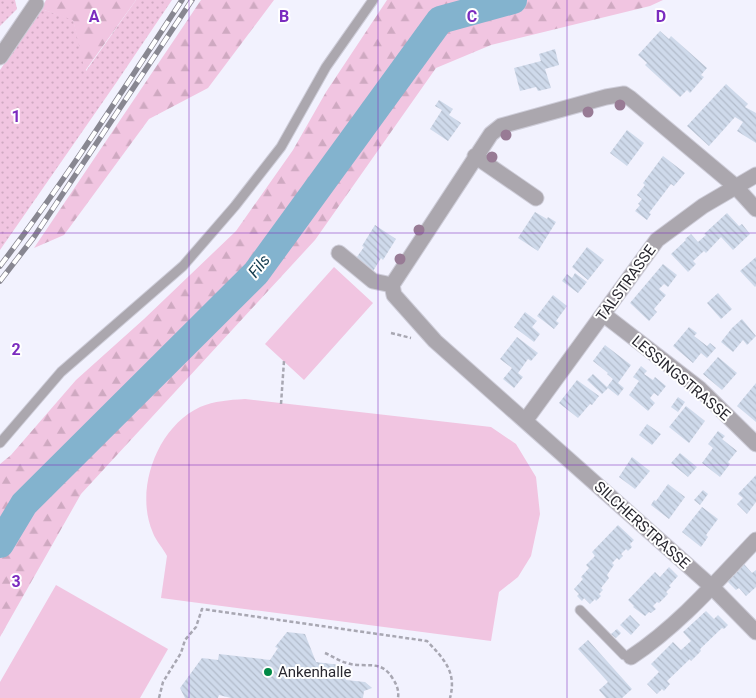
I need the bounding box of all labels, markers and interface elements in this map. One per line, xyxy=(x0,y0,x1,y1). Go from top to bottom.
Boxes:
text: A xyxy=(89,7,100,26)
text: B xyxy=(279,7,289,26)
text: C xyxy=(467,7,477,26)
text: D xyxy=(656,7,666,26)
text: 1 xyxy=(11,107,21,126)
street label: TALSTRASSE xyxy=(592,241,660,324)
water label: Fils xyxy=(244,251,274,281)
street label: LESSINGSTRASSE xyxy=(628,332,734,425)
text: 2 xyxy=(11,340,21,359)
street label: SILCHERSTRASSE xyxy=(591,477,694,573)
text: 3 xyxy=(11,572,21,591)
place label: Ankenhalle xyxy=(278,663,351,681)
marker: Ankenhalle xyxy=(262,666,274,678)

